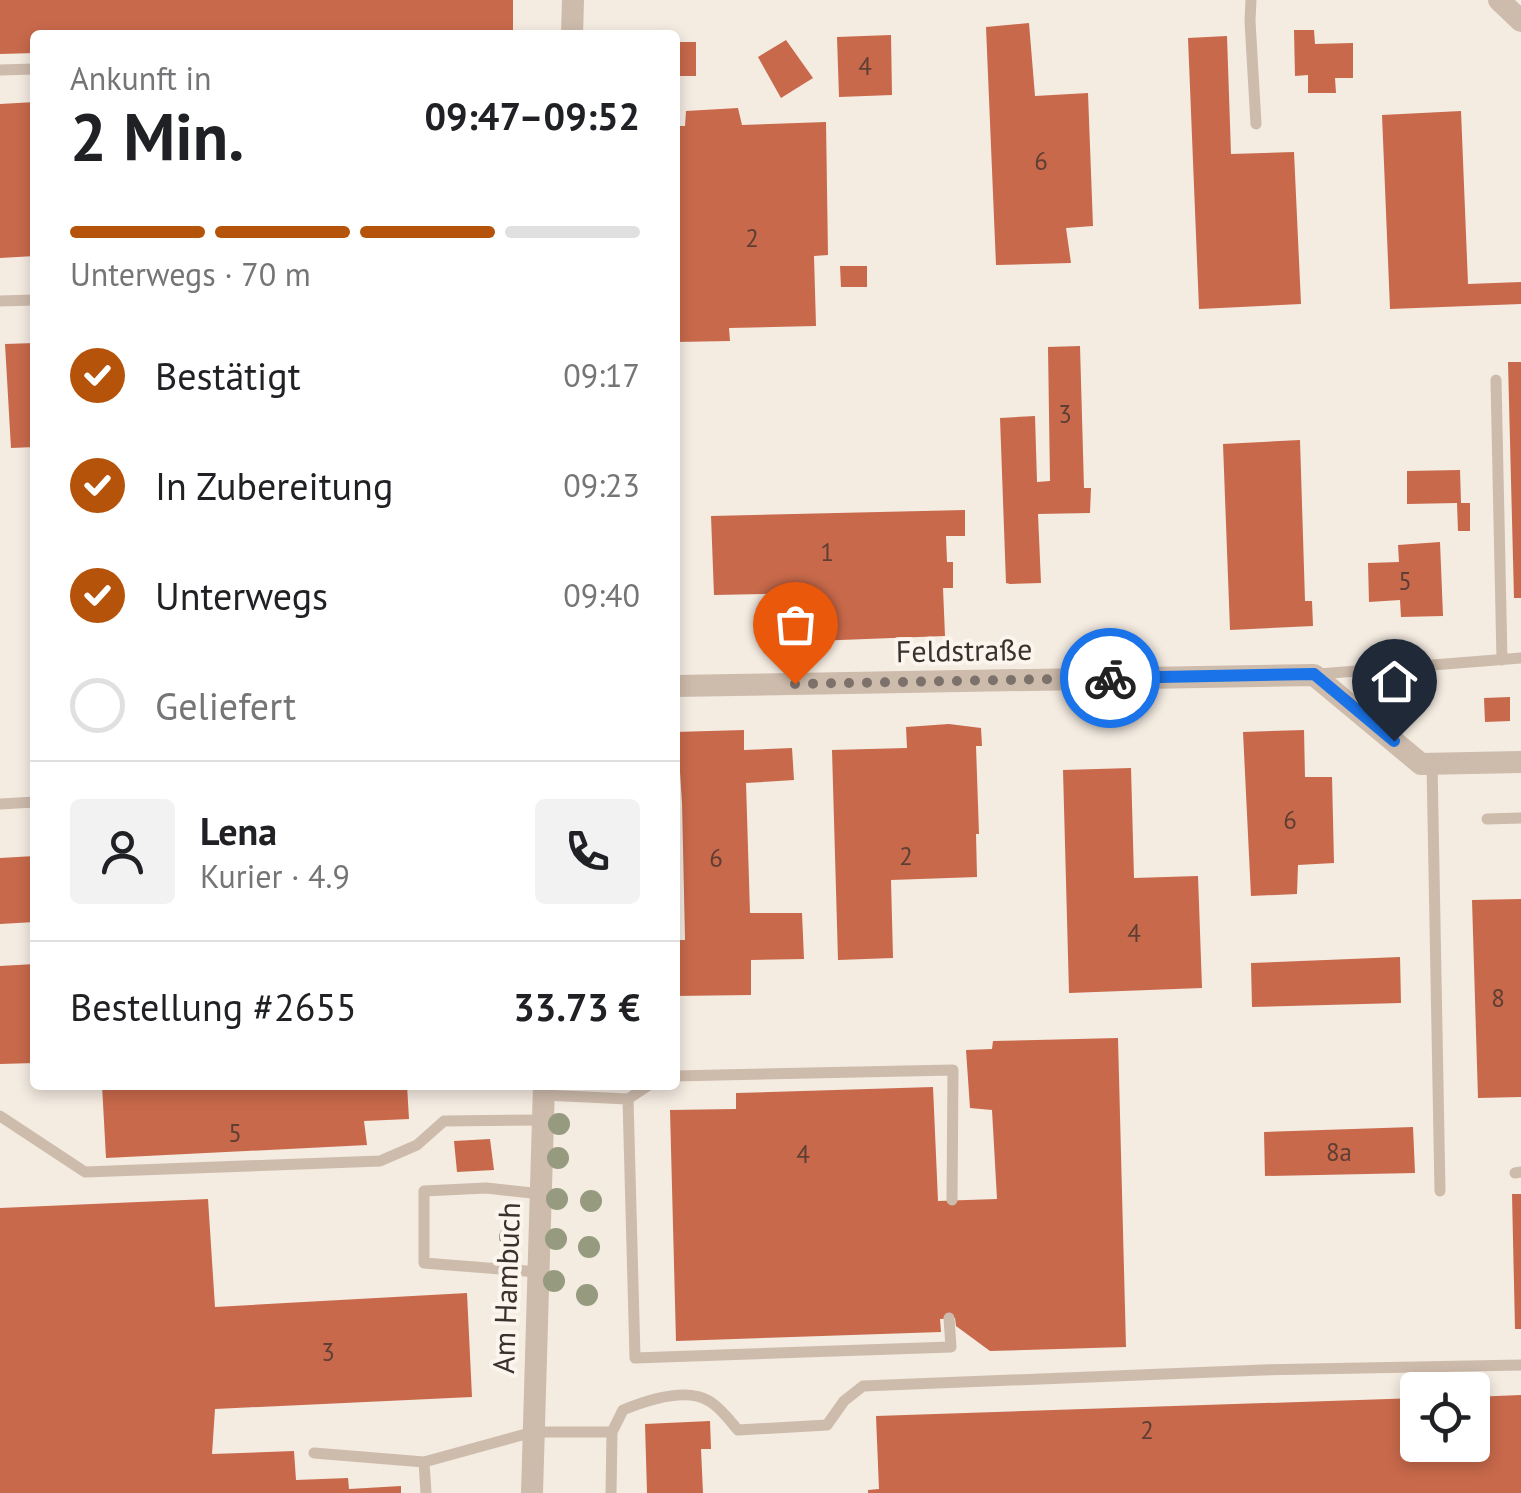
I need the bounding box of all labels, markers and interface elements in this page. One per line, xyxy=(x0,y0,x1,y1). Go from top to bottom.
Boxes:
house number: 4 xyxy=(858,50,872,82)
text: Ankunft in xyxy=(70,57,211,99)
text: 09:47–09:52 xyxy=(425,91,640,140)
text: 2 Min. xyxy=(70,94,244,178)
house number: 6 xyxy=(1034,145,1048,177)
house number: 2 xyxy=(745,222,759,254)
text: Unterwegs · 70 m xyxy=(70,253,311,295)
icon: check xyxy=(70,348,125,403)
text: Bestätigt xyxy=(155,351,301,400)
text: 09:17 xyxy=(563,354,640,396)
house number: 3 xyxy=(1058,398,1072,430)
icon: check xyxy=(70,458,125,513)
text: In Zubereitung xyxy=(155,461,393,510)
text: 09:23 xyxy=(563,464,640,506)
house number: 1 xyxy=(820,536,834,568)
house number: 5 xyxy=(1398,565,1412,597)
icon: check xyxy=(70,568,125,623)
text: Unterwegs xyxy=(155,571,328,620)
text: 09:40 xyxy=(563,574,640,616)
pin xyxy=(753,582,838,685)
icon: bag xyxy=(768,597,823,652)
courier xyxy=(1060,628,1160,728)
street label: Feldstraße xyxy=(895,629,1033,670)
pin xyxy=(1352,639,1437,742)
icon: bike xyxy=(1083,651,1138,706)
icon: home xyxy=(1367,654,1422,709)
text: Geliefert xyxy=(155,681,296,730)
button: person xyxy=(70,799,175,904)
button: phone xyxy=(535,799,640,904)
house number: 6 xyxy=(1283,804,1297,836)
text: Lena xyxy=(200,806,277,855)
house number: 2 xyxy=(899,840,913,872)
house number: 6 xyxy=(709,842,723,874)
text: Kurier · 4.9 xyxy=(200,855,350,897)
house number: 4 xyxy=(1127,917,1141,949)
text: Bestellung #2655 xyxy=(70,982,357,1031)
text: 33.73 € xyxy=(513,982,640,1031)
house number: 8 xyxy=(1491,982,1505,1014)
house number: 5 xyxy=(228,1117,242,1149)
house number: 8a xyxy=(1326,1136,1352,1168)
house number: 4 xyxy=(796,1138,810,1170)
street label: Am Hambuch xyxy=(483,1201,528,1374)
house number: 3 xyxy=(321,1336,335,1368)
map controls xyxy=(1400,1372,1490,1462)
button: locate xyxy=(1400,1372,1490,1462)
house number: 2 xyxy=(1140,1414,1154,1446)

